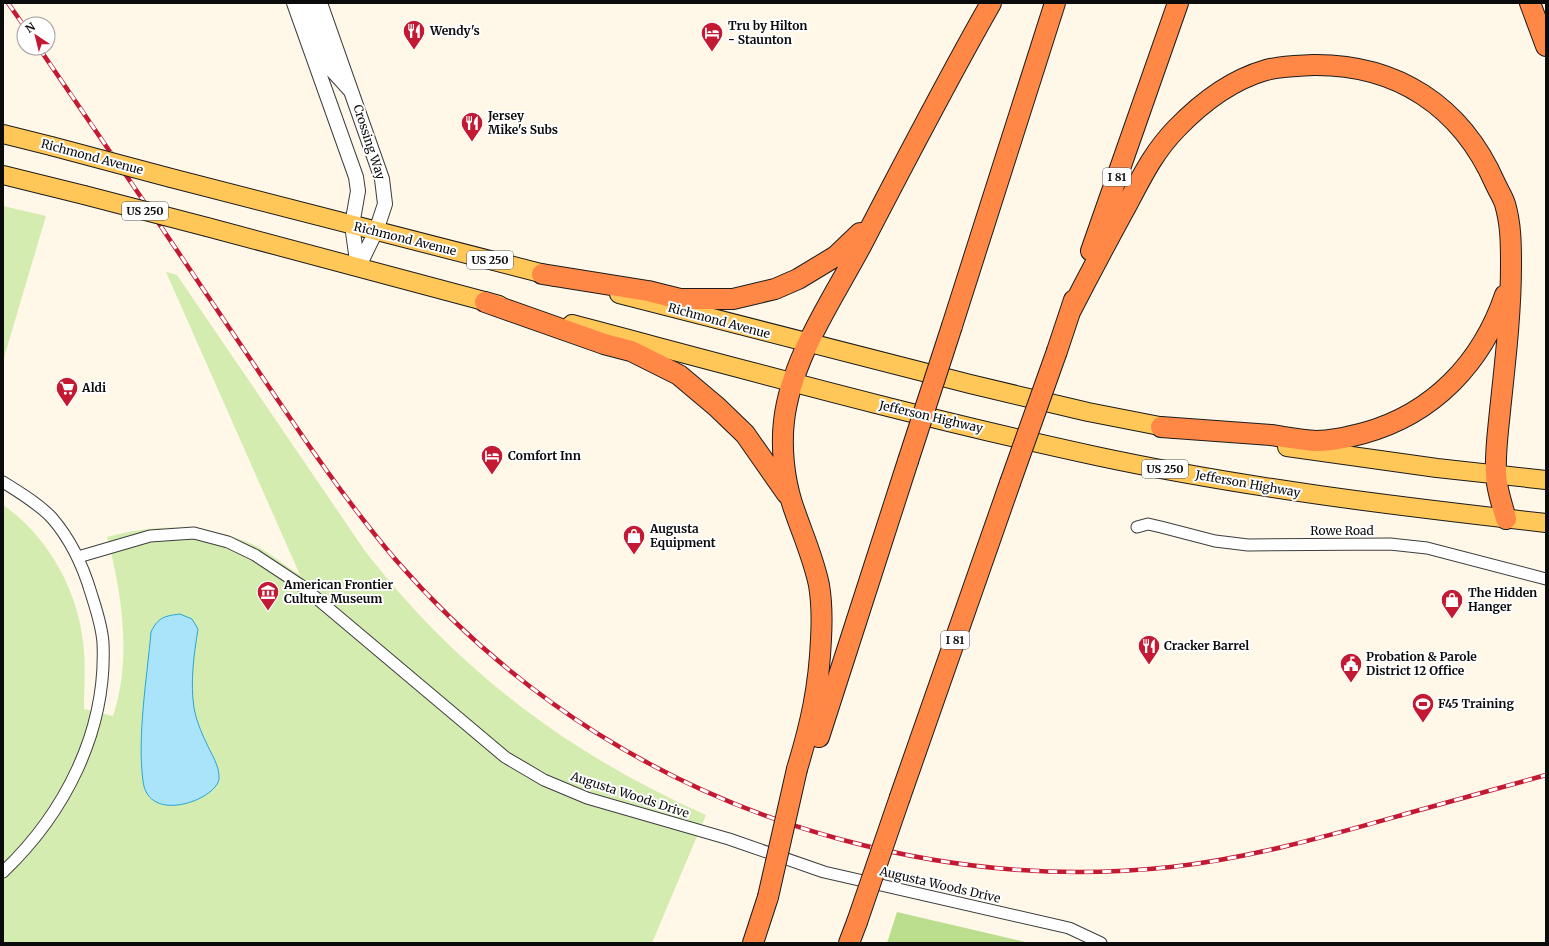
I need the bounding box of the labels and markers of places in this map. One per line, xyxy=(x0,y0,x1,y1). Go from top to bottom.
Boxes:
restaurant icon: Wendy's xyxy=(401,18,427,51)
place label: Tru by Hilton - Staunton xyxy=(728,18,807,47)
hotel icon: Tru by Hilton - Staunton xyxy=(699,20,725,53)
place label: Wendy's xyxy=(429,23,480,38)
place label: Jersey Mike's Subs xyxy=(487,108,558,137)
restaurant icon: Jersey Mike's Subs xyxy=(459,110,485,143)
supermarket icon: Aldi xyxy=(54,375,80,408)
place label: Aldi xyxy=(81,380,106,395)
hotel icon: Comfort Inn xyxy=(479,443,505,476)
place label: Comfort Inn xyxy=(508,448,581,463)
place label: Augusta Equipment xyxy=(649,521,716,550)
shop icon: Augusta Equipment xyxy=(621,523,647,556)
place label: American Frontier Culture Museum xyxy=(283,577,394,606)
museum icon: American Frontier Culture Museum xyxy=(255,579,281,612)
place label: The Hidden Hanger xyxy=(1468,585,1537,614)
shop icon: The Hidden Hanger xyxy=(1439,587,1465,620)
restaurant icon: Cracker Barrel xyxy=(1136,633,1162,666)
place label: Cracker Barrel xyxy=(1164,638,1249,653)
place label: Probation & Parole District 12 Office xyxy=(1366,649,1477,678)
public building icon: Probation & Parole District 12 Office xyxy=(1338,651,1364,684)
sports icon: F45 Training xyxy=(1410,691,1436,724)
place label: F45 Training xyxy=(1438,696,1514,711)

